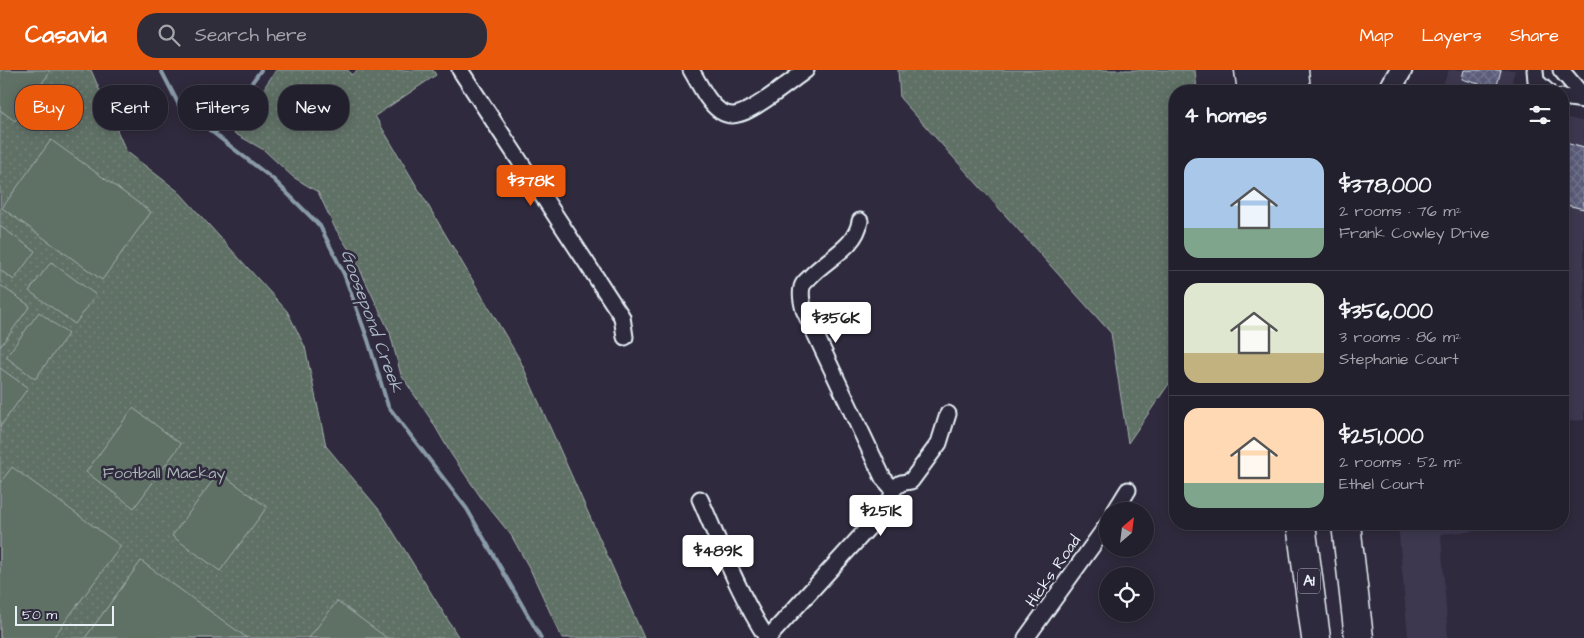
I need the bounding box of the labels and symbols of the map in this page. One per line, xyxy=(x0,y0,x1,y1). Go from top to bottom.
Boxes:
pin: $378K xyxy=(496,164,566,207)
water label: Goosepond Creek xyxy=(335,246,410,397)
pin: $356K xyxy=(801,302,871,344)
park label: Football Mackay xyxy=(103,462,225,485)
pin: $251K xyxy=(846,494,916,537)
north arrow xyxy=(1099,502,1154,558)
street label: Hicks Road xyxy=(1020,531,1086,611)
pin: $489K xyxy=(683,534,753,577)
road number: A1 xyxy=(1298,568,1320,594)
scale bar xyxy=(15,603,114,626)

